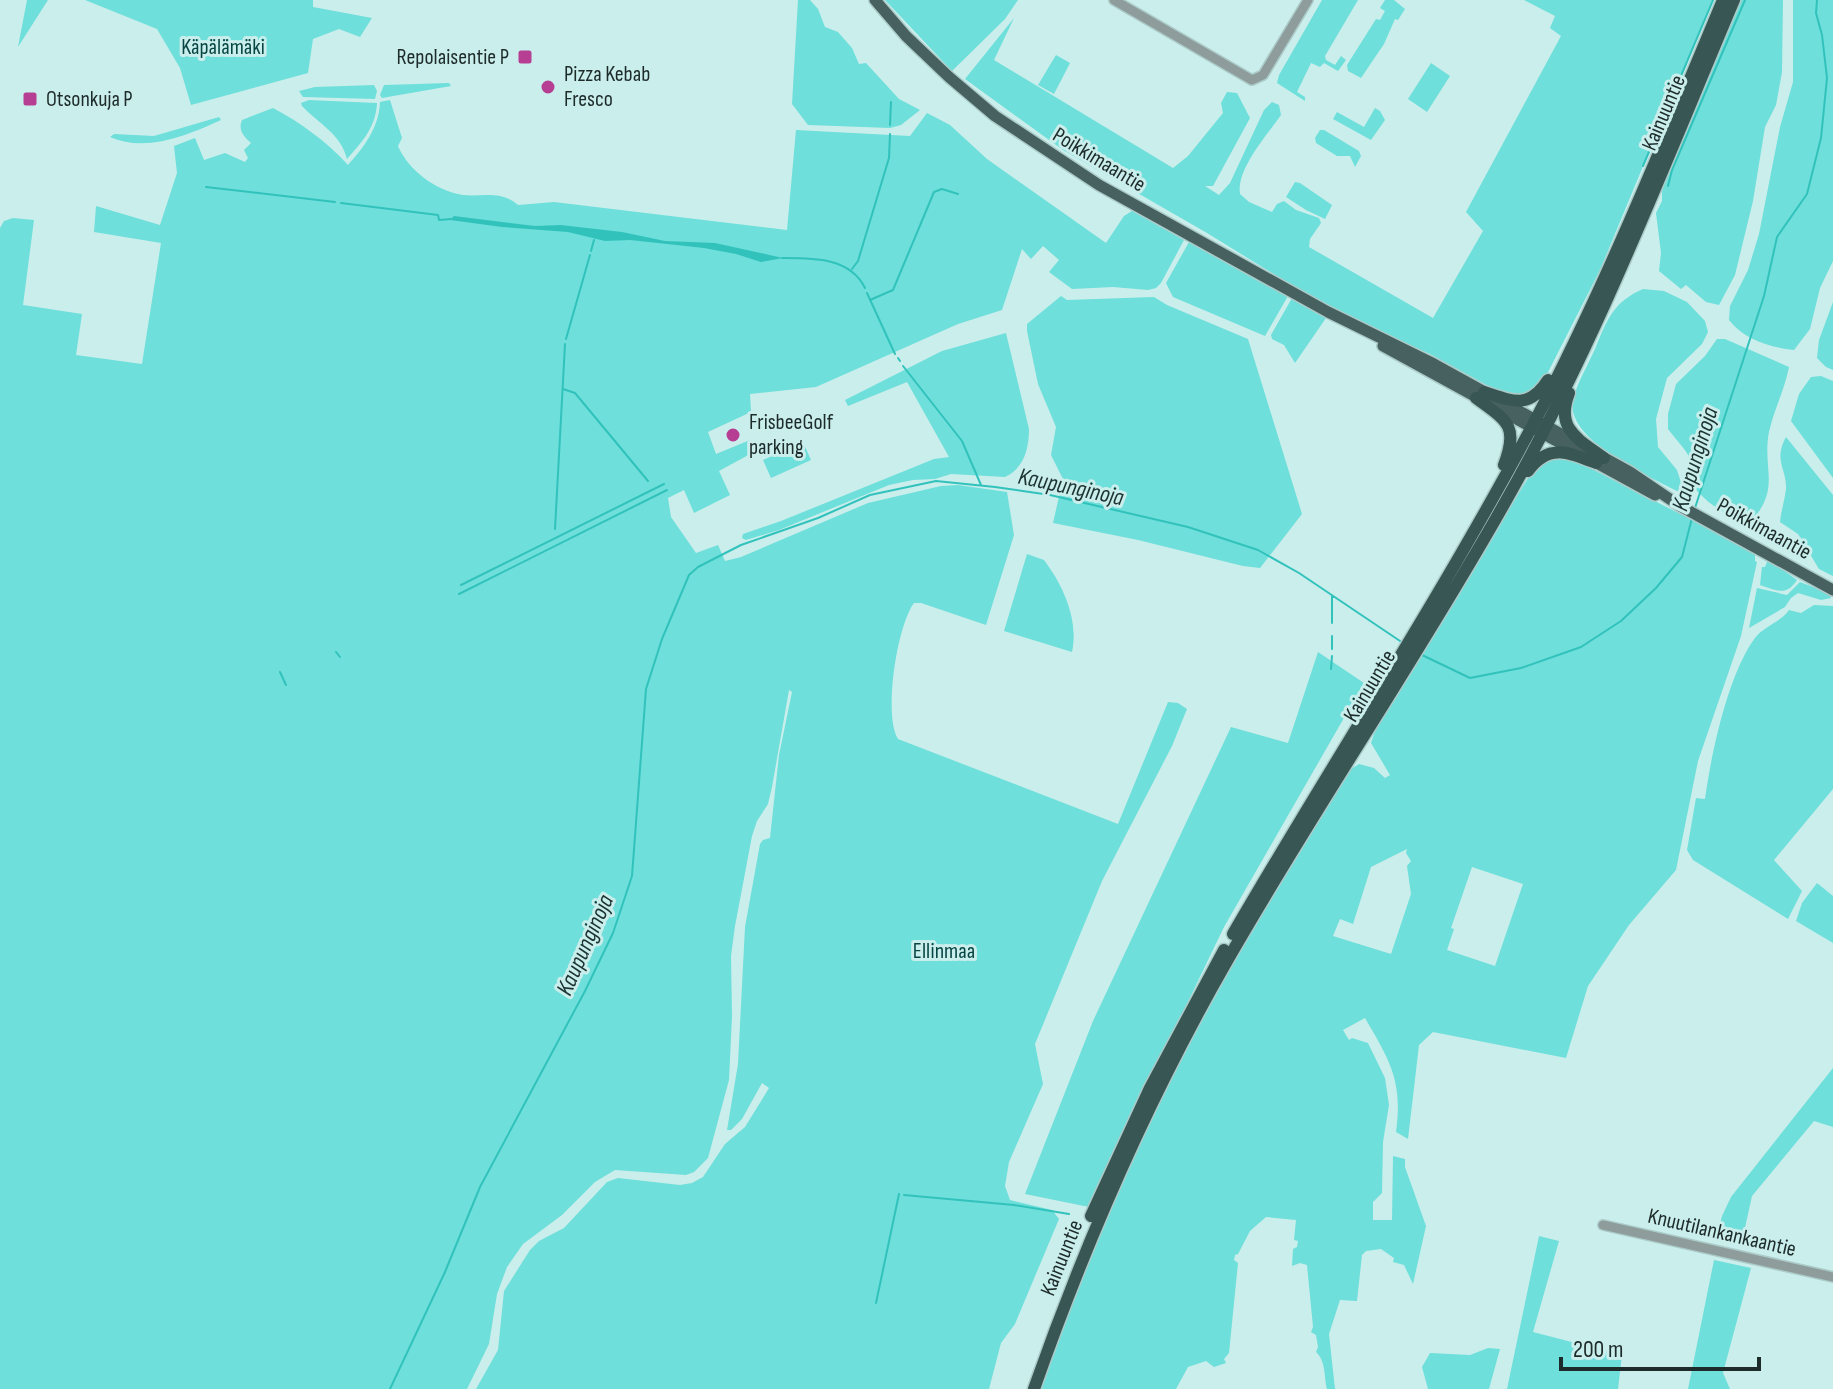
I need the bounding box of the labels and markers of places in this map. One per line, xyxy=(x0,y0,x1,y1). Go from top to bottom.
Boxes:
place label: Repolaisentie P xyxy=(397,44,509,71)
marker: Repolaisentie P xyxy=(516,48,534,66)
place label: Pizza Kebab Fresco xyxy=(564,61,650,113)
marker: Pizza Kebab Fresco xyxy=(539,78,557,96)
place label: Otsonkuja P xyxy=(46,86,133,113)
marker: Otsonkuja P xyxy=(21,90,39,108)
place label: FrisbeeGolf parking xyxy=(749,409,834,461)
marker: FrisbeeGolf parking xyxy=(724,426,742,444)

